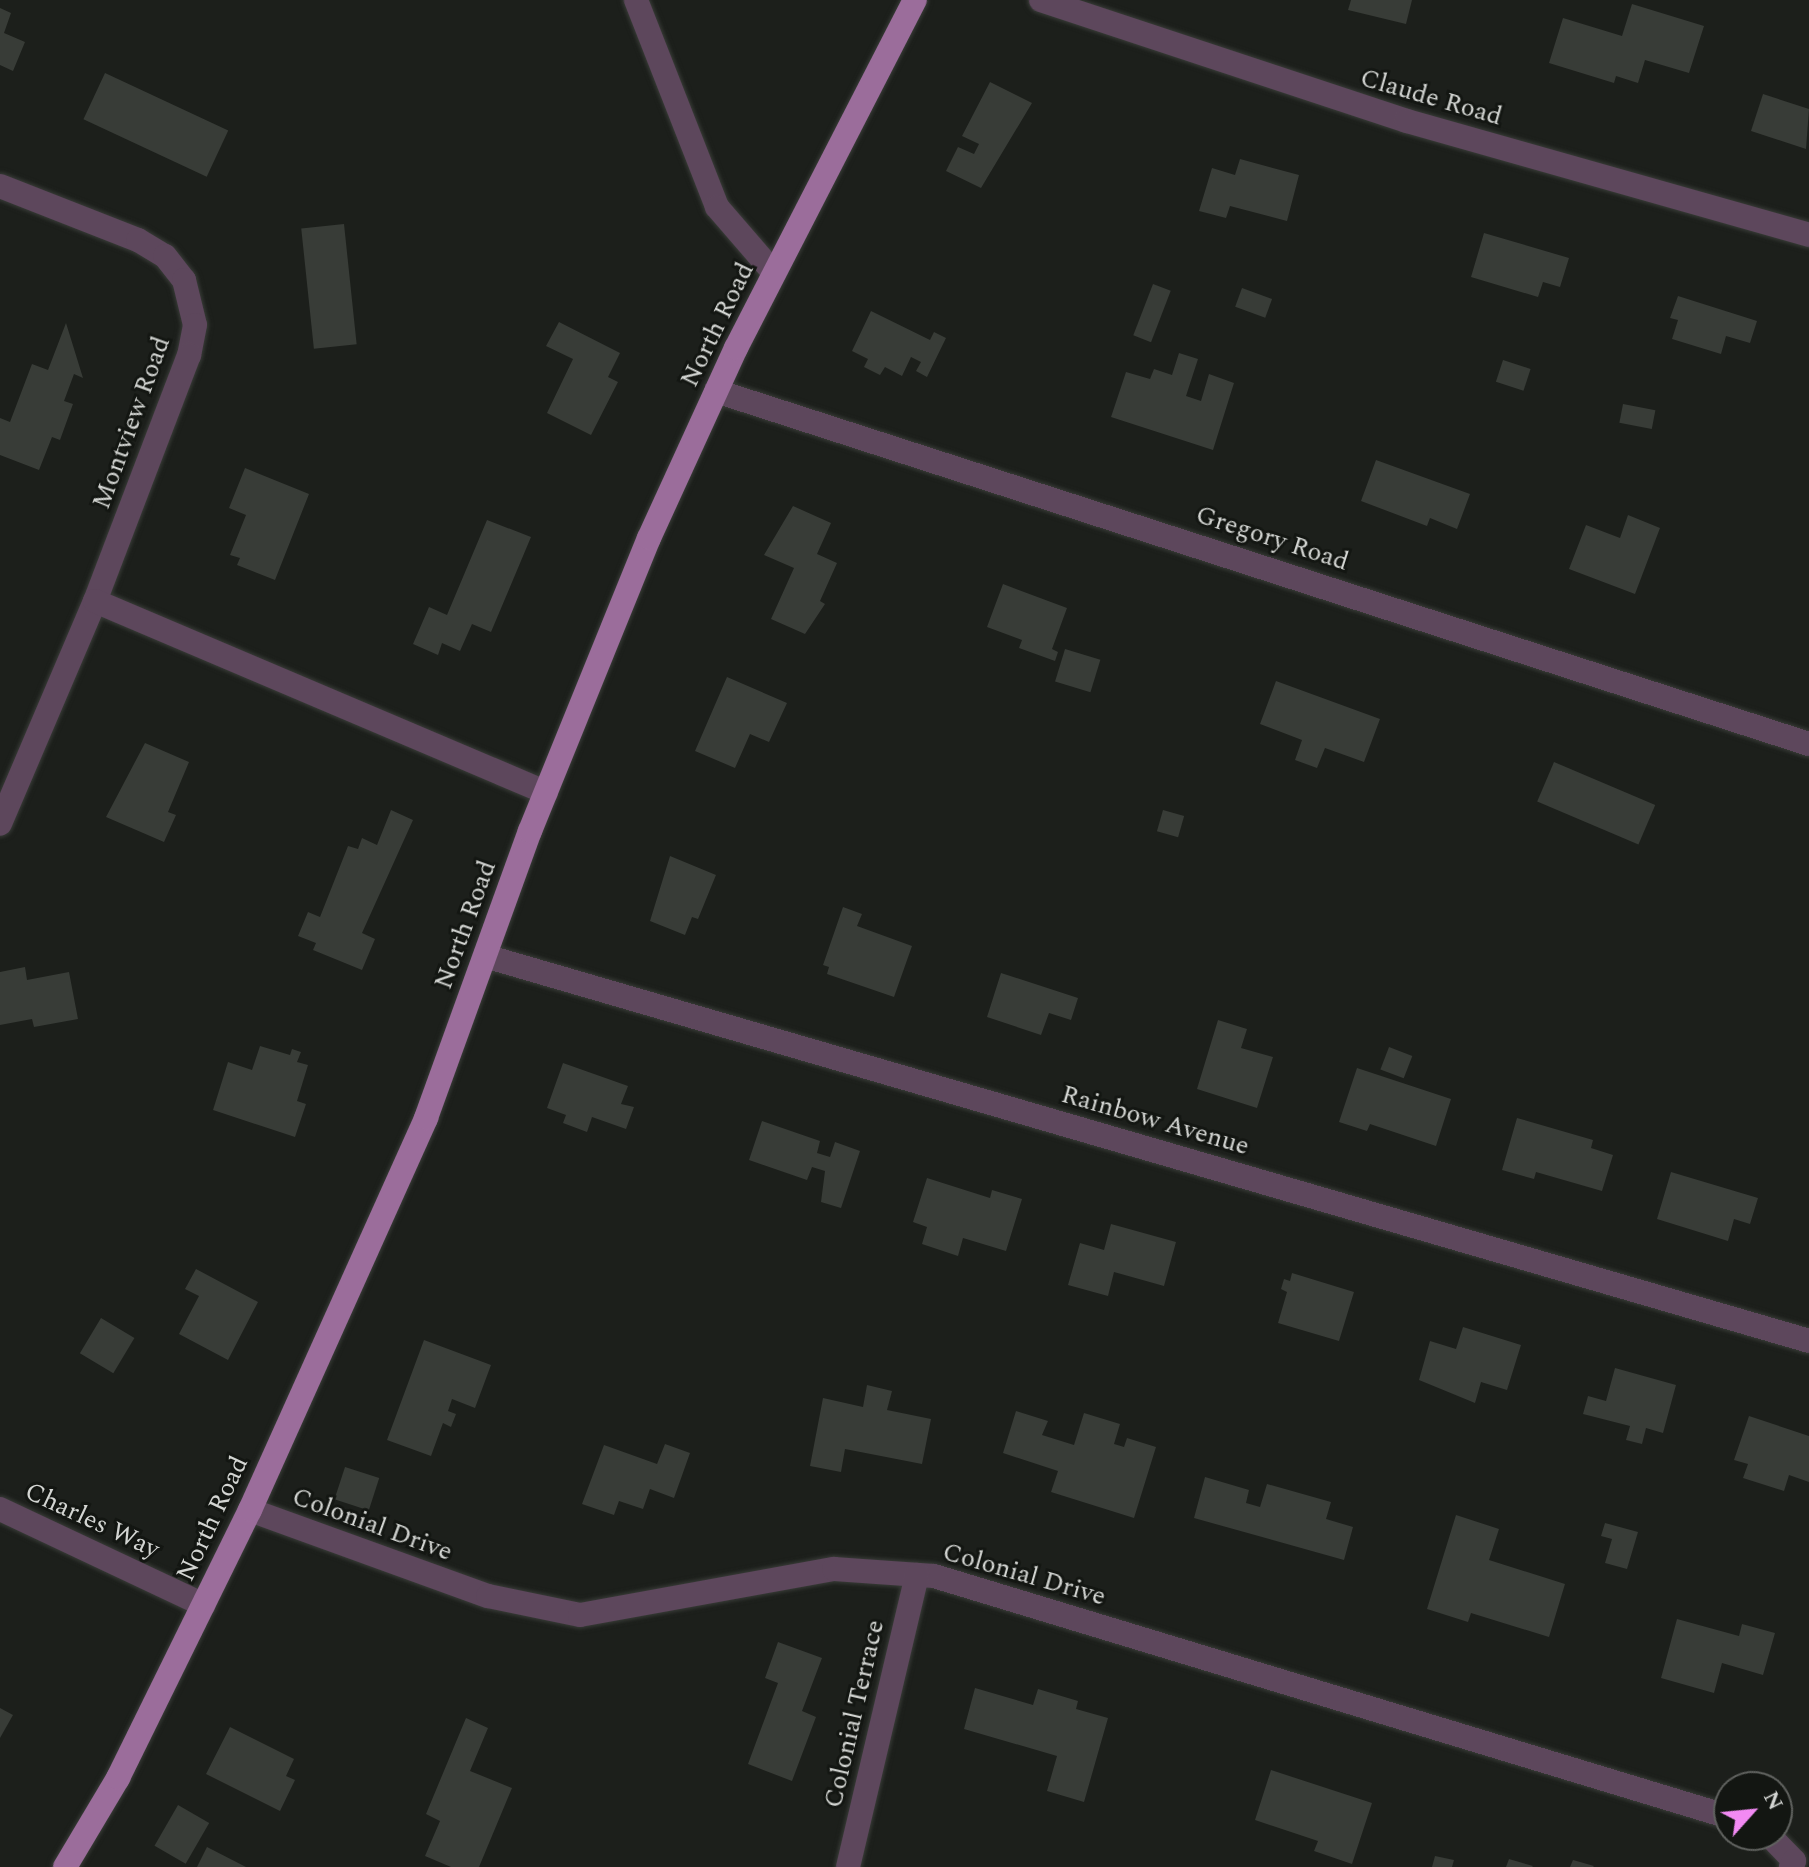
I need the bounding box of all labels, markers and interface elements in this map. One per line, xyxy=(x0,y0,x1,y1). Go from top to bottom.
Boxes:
street label: Claude Road xyxy=(1357,63,1505,133)
street label: North Road xyxy=(674,258,762,392)
street label: Montview Road xyxy=(86,333,178,513)
street label: Gregory Road xyxy=(1192,500,1352,578)
street label: North Road xyxy=(428,856,504,994)
street label: Rainbow Avenue xyxy=(1058,1079,1252,1163)
street label: North Road xyxy=(170,1451,256,1587)
street label: Charles Way xyxy=(20,1476,164,1566)
street label: Colonial Drive xyxy=(288,1482,456,1568)
street label: Colonial Drive xyxy=(939,1537,1109,1613)
street label: Colonial Terrace xyxy=(818,1617,892,1811)
north arrow xyxy=(1713,1771,1793,1851)
text: N xyxy=(1754,1785,1792,1816)

